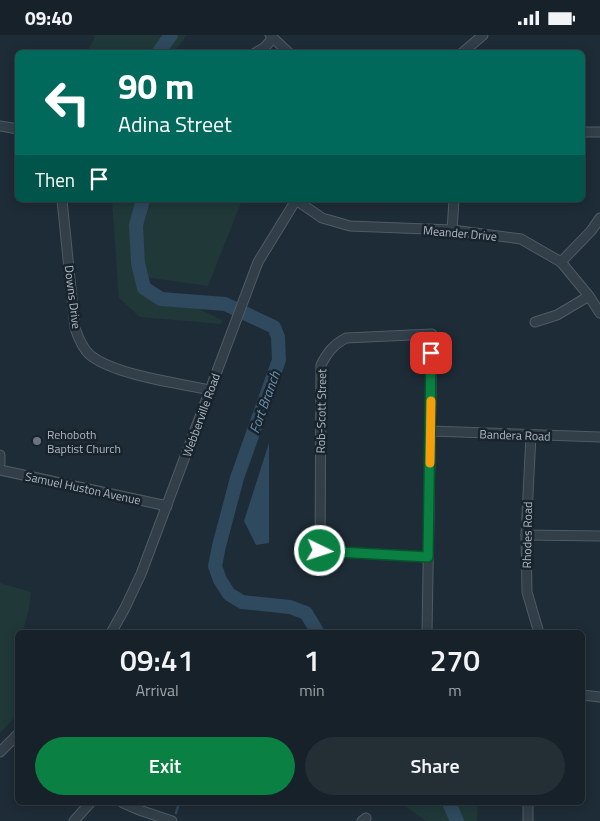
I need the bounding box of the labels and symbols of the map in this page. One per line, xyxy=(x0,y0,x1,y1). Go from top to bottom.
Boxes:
street label: Meander Drive xyxy=(422,220,498,246)
street label: Downs Drive xyxy=(60,264,86,330)
pin xyxy=(410,332,452,374)
water label: Fort Branch xyxy=(243,367,285,436)
street label: Rob-Scott Street xyxy=(311,368,331,454)
street label: Webberville Road xyxy=(177,370,225,460)
street label: Bandera Road xyxy=(479,424,551,446)
place label: Rehoboth Baptist Church xyxy=(47,425,121,458)
marker: Rehoboth Baptist Church xyxy=(31,435,43,447)
street label: Samuel Huston Avenue xyxy=(23,466,143,510)
street label: Rhodes Road xyxy=(517,501,537,569)
position arrow xyxy=(293,524,345,576)

